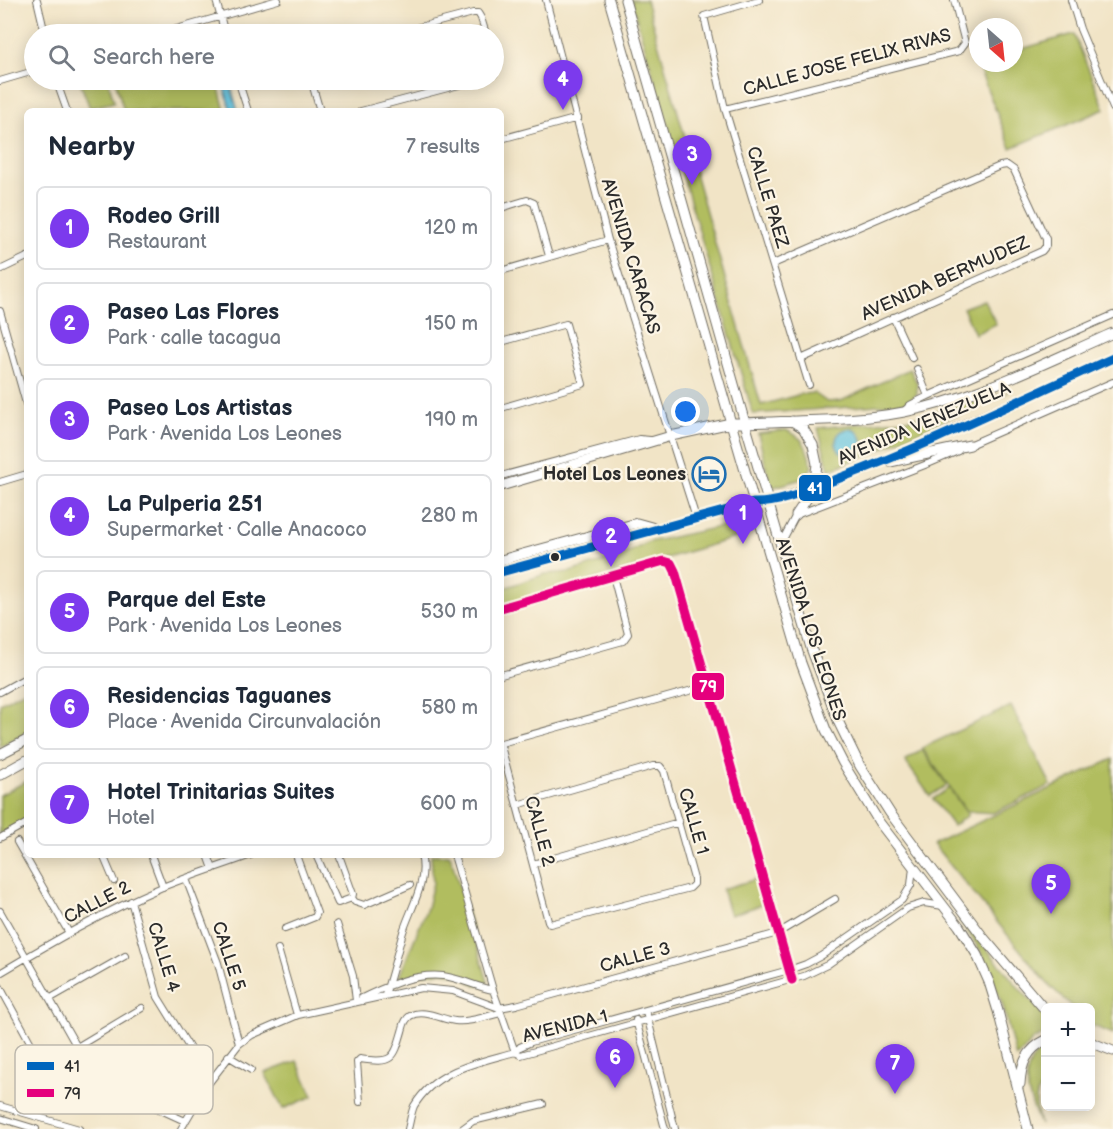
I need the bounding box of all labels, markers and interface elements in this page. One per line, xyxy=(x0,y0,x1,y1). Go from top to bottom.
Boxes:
north arrow xyxy=(969,18,1023,72)
search box xyxy=(24,24,504,90)
street label: CALLE JOSE FELIX RIVAS xyxy=(741,25,954,100)
icon: search xyxy=(45,41,78,74)
text: Search here xyxy=(93,44,215,71)
pin: 4 xyxy=(544,60,582,110)
text: Nearby xyxy=(48,132,135,163)
text: 7 results xyxy=(406,135,480,159)
pin: 3 xyxy=(672,136,712,185)
street label: CALLE PAEZ xyxy=(742,144,793,251)
street label: AVENIDA CARACAS xyxy=(597,176,664,337)
text: Rodeo Grill xyxy=(107,203,220,230)
text: 1 xyxy=(65,216,74,240)
text: 120 m xyxy=(425,216,478,240)
text: Restaurant xyxy=(107,230,207,254)
street label: AVENIDA BERMUDEZ xyxy=(858,232,1032,325)
text: Paseo Las Flores xyxy=(107,299,279,326)
text: 2 xyxy=(64,312,75,336)
text: 150 m xyxy=(425,312,478,336)
text: Park · calle tacagua xyxy=(107,326,281,350)
street label: AVENIDA VENEZUELA xyxy=(835,378,1014,469)
text: Paseo Los Artistas xyxy=(107,395,292,422)
your location xyxy=(671,397,700,426)
text: 3 xyxy=(64,408,75,432)
text: 190 m xyxy=(425,408,478,432)
text: Park · Avenida Los Leones xyxy=(107,422,342,446)
hotel icon: Hotel Los Leones xyxy=(691,456,727,492)
place label: Hotel Los Leones xyxy=(543,464,686,485)
line badge: 41 xyxy=(798,474,832,502)
text: 41 xyxy=(807,480,823,499)
text: La Pulperia 251 xyxy=(107,491,263,518)
pin: 1 xyxy=(724,494,762,544)
text: 4 xyxy=(64,504,75,528)
text: 280 m xyxy=(421,504,478,528)
text: Supermarket · Calle Anacoco xyxy=(107,518,367,542)
pin: 2 xyxy=(592,518,630,567)
street label: AVENIDA LOS LEONES xyxy=(771,535,850,723)
unlabelled marker xyxy=(549,551,561,563)
text: Parque del Este xyxy=(107,587,266,614)
text: 5 xyxy=(64,600,75,624)
text: 530 m xyxy=(421,600,478,624)
text: Park · Avenida Los Leones xyxy=(107,614,342,638)
line badge: 79 xyxy=(691,672,725,701)
text: 79 xyxy=(699,678,717,697)
text: Residencias Taguanes xyxy=(107,683,331,710)
text: 6 xyxy=(63,696,76,720)
text: 580 m xyxy=(421,696,478,720)
text: Place · Avenida Circunvalación xyxy=(107,710,381,734)
text: Hotel Trinitarias Suites xyxy=(107,779,335,806)
street label: CALLE 1 xyxy=(674,785,713,857)
text: 7 xyxy=(64,792,75,816)
text: 600 m xyxy=(420,792,478,816)
street label: CALLE 2 xyxy=(520,794,559,869)
text: Hotel xyxy=(107,806,155,830)
pin: 5 xyxy=(1032,864,1070,914)
street label: CALLE 2 xyxy=(60,877,134,928)
street label: CALLE 5 xyxy=(207,919,250,993)
street label: CALLE 4 xyxy=(143,920,184,995)
street label: CALLE 3 xyxy=(597,938,673,977)
map controls xyxy=(1041,1003,1095,1111)
button: + xyxy=(1041,1003,1095,1057)
street label: AVENIDA 1 xyxy=(520,1006,610,1047)
pin: 6 xyxy=(596,1038,634,1088)
pin: 7 xyxy=(876,1044,914,1094)
legend xyxy=(15,1045,213,1114)
button: − xyxy=(1041,1057,1095,1111)
text: 41 xyxy=(64,1058,80,1077)
text: 79 xyxy=(64,1085,81,1104)

